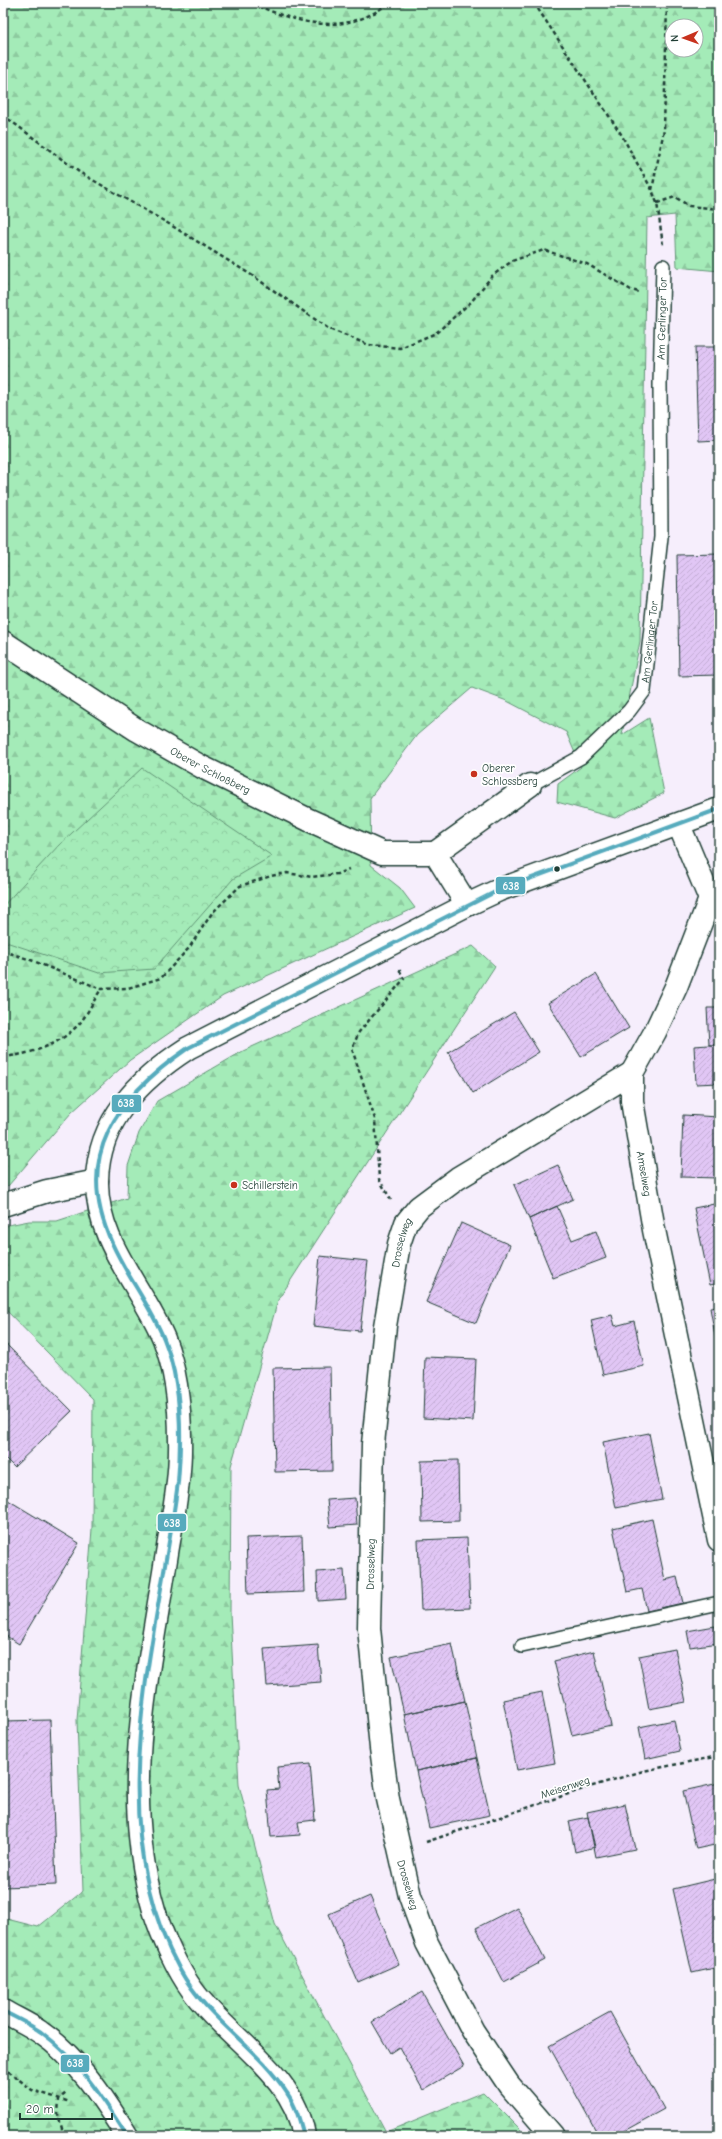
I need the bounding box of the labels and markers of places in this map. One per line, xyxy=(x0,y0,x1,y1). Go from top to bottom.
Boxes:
place label: Oberer Schlossberg xyxy=(482,762,538,788)
marker: Oberer Schlossberg xyxy=(469,769,479,779)
unlabelled marker xyxy=(552,864,562,874)
place label: Schillerstein xyxy=(242,1179,298,1192)
marker: Schillerstein xyxy=(229,1180,239,1190)

